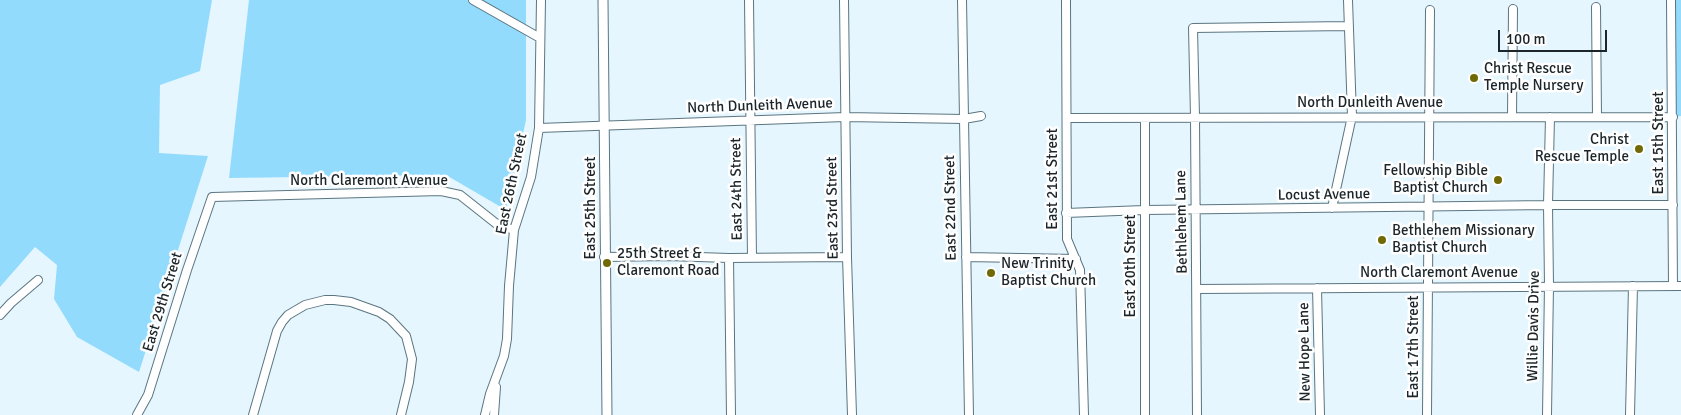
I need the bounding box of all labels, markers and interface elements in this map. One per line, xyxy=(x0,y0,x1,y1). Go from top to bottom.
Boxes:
scale bar xyxy=(1501,20,1610,52)
text: 100 m xyxy=(1506,30,1546,48)
place label: Christ Rescue Temple Nursery xyxy=(1484,60,1584,95)
marker: Christ Rescue Temple Nursery xyxy=(1468,72,1480,84)
street label: East 15th Street xyxy=(1650,91,1668,195)
street label: North Dunleith Avenue xyxy=(687,94,833,118)
street label: North Dunleith Avenue xyxy=(1297,94,1443,112)
street label: East 21st Street xyxy=(1044,128,1062,230)
place label: Christ Rescue Temple xyxy=(1535,131,1629,166)
street label: East 26th Street xyxy=(492,132,532,236)
street label: East 24th Street xyxy=(727,137,747,241)
marker: Christ Rescue Temple xyxy=(1633,143,1645,155)
street label: East 22nd Street xyxy=(941,155,961,261)
street label: East 25th Street xyxy=(582,156,600,260)
street label: East 23rd Street xyxy=(823,156,843,260)
place label: Fellowship Bible Baptist Church xyxy=(1383,162,1488,197)
street label: Bethlehem Lane xyxy=(1172,170,1192,274)
street label: North Claremont Avenue xyxy=(290,172,448,190)
marker: Fellowship Bible Baptist Church xyxy=(1492,174,1504,186)
street label: Locust Avenue xyxy=(1278,185,1370,205)
street label: East 20th Street xyxy=(1122,214,1140,318)
place label: Bethlehem Missionary Baptist Church xyxy=(1392,222,1535,257)
marker: Bethlehem Missionary Baptist Church xyxy=(1376,234,1388,246)
place label: 25th Street & Claremont Road xyxy=(617,245,719,280)
street label: East 29th Street xyxy=(139,250,187,354)
place label: New Trinity Baptist Church xyxy=(1001,255,1096,290)
marker: 25th Street & Claremont Road xyxy=(601,257,613,269)
street label: North Claremont Avenue xyxy=(1360,264,1518,282)
marker: New Trinity Baptist Church xyxy=(985,267,997,279)
street label: Willie Davis Drive xyxy=(1524,270,1544,382)
street label: East 17th Street xyxy=(1405,295,1423,399)
street label: New Hope Lane xyxy=(1295,302,1315,402)

